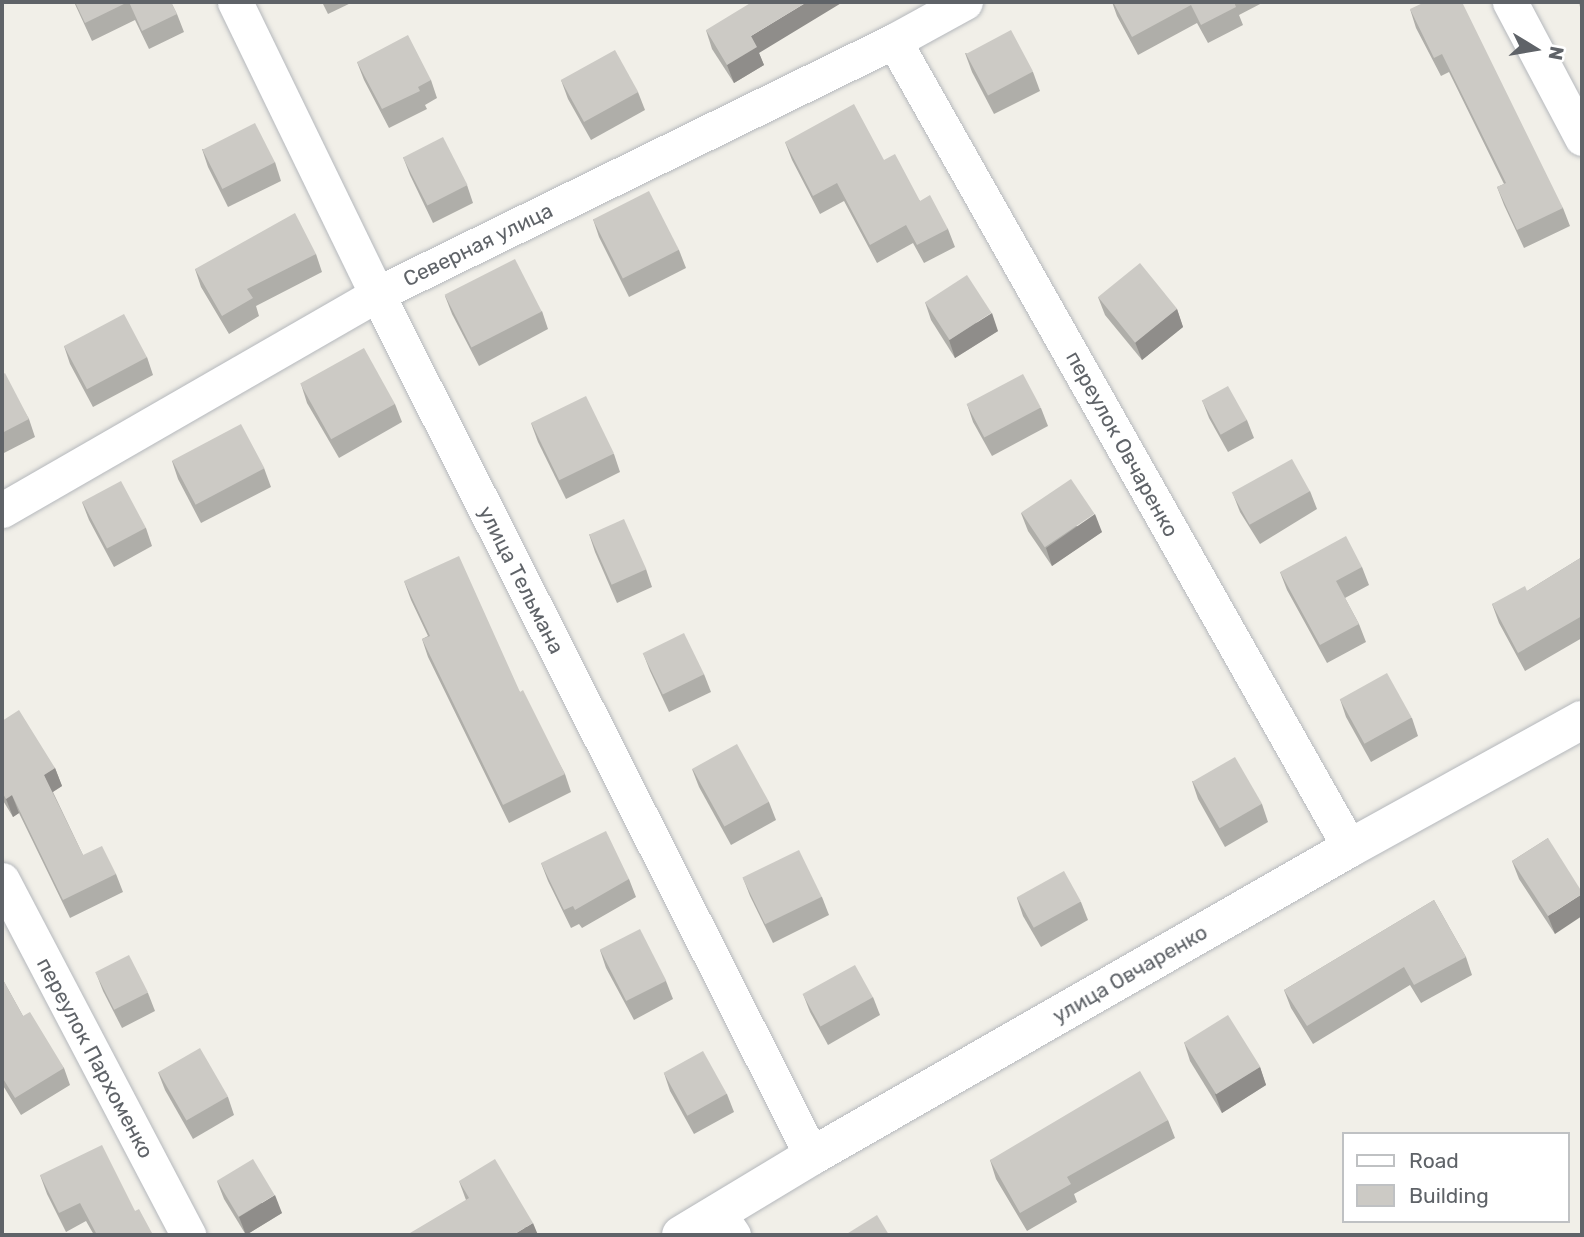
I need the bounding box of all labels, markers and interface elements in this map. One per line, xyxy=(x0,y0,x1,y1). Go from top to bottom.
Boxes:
north arrow xyxy=(1500,14,1570,84)
text: N xyxy=(1544,44,1569,62)
street label: Северная улица xyxy=(399,198,557,292)
street label: переулок Овчаренко xyxy=(1060,347,1184,541)
street label: улица Тельмана xyxy=(473,502,569,658)
street label: улица Овчаренко xyxy=(1048,919,1212,1029)
street label: переулок Пархоменко xyxy=(31,953,159,1163)
legend xyxy=(1342,1132,1570,1223)
text: Road xyxy=(1409,1148,1459,1173)
text: Building xyxy=(1409,1183,1489,1208)

